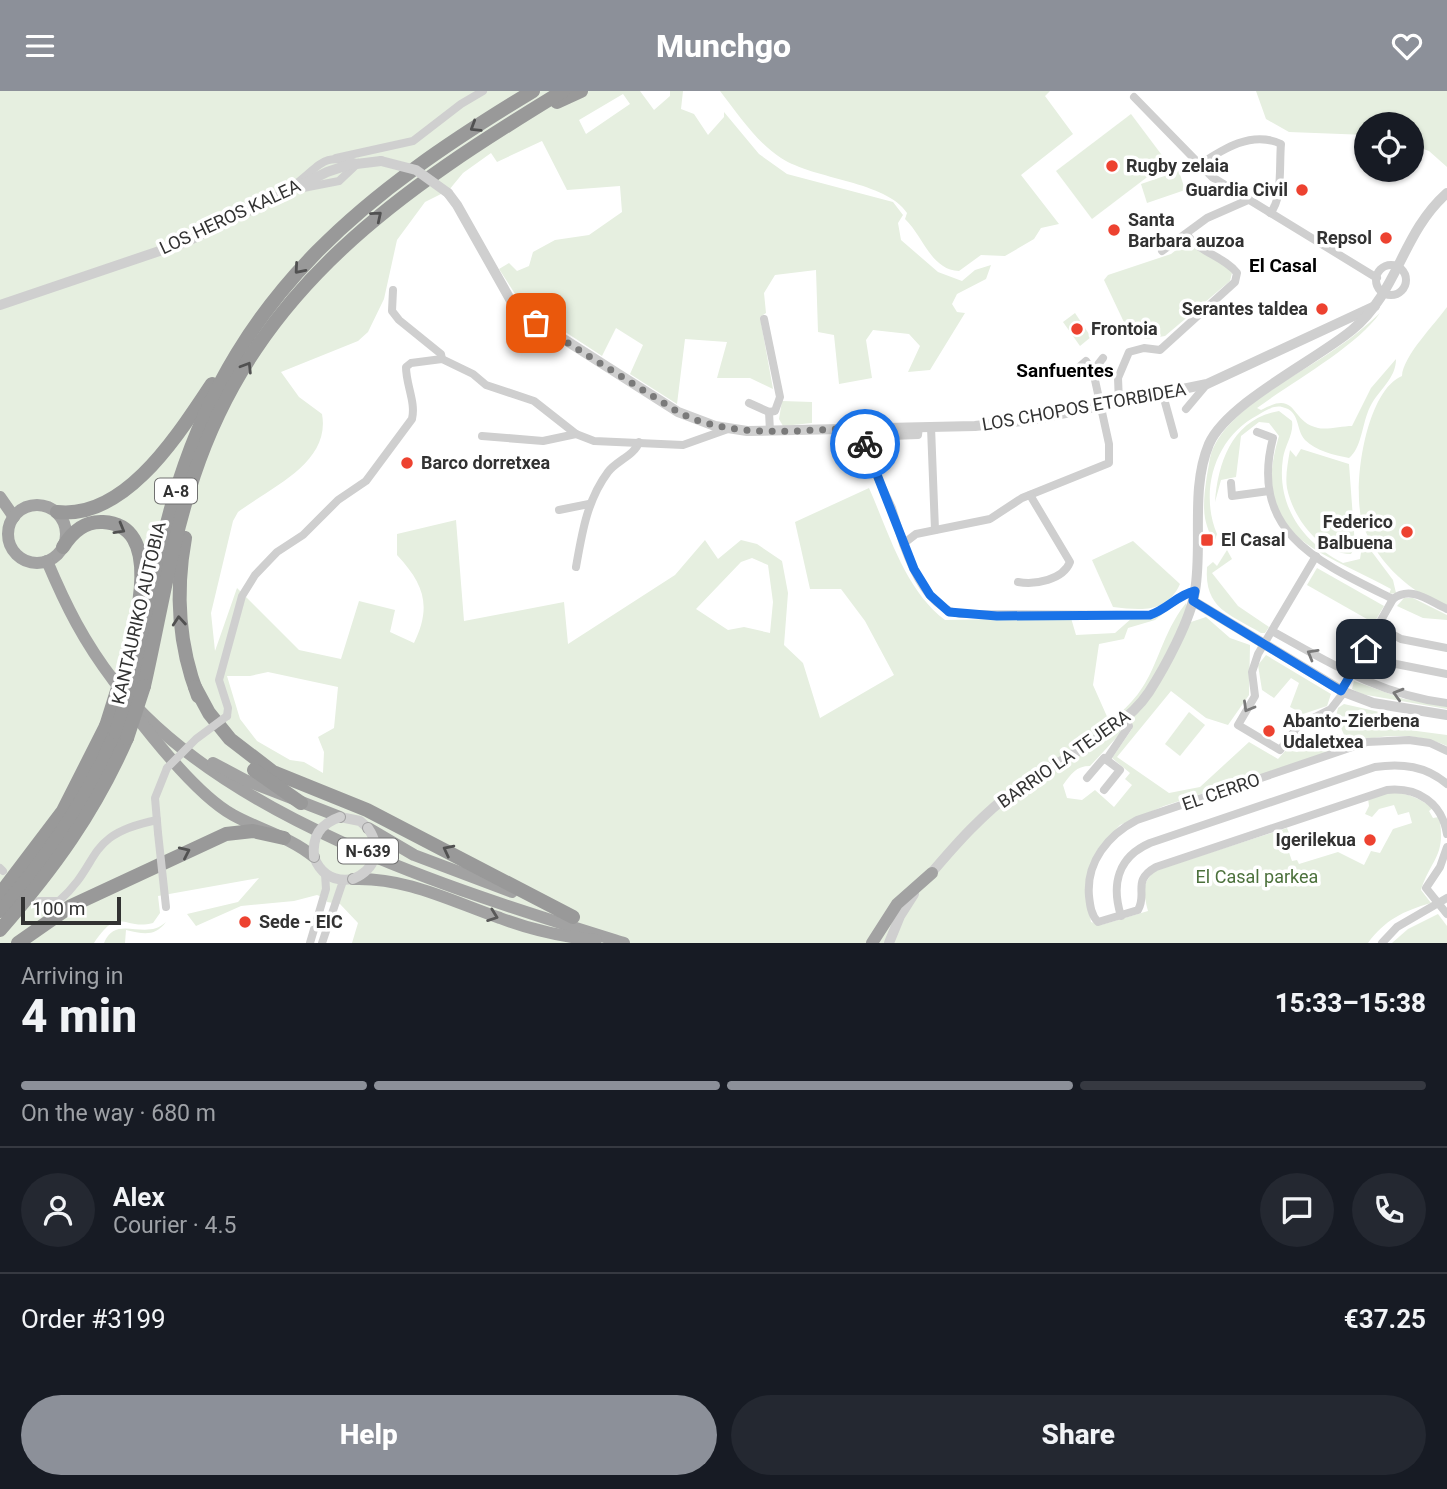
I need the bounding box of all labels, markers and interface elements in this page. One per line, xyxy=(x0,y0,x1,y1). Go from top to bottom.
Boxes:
icon: menu xyxy=(21,27,59,65)
text: Munchgo xyxy=(656,27,791,65)
icon: heart xyxy=(1388,27,1426,65)
map controls xyxy=(1354,112,1424,182)
button: locate xyxy=(1354,112,1424,182)
one-way arrow xyxy=(470,118,483,131)
place label: Rugby zelaia xyxy=(1126,155,1229,176)
marker: Rugby zelaia xyxy=(1104,158,1120,174)
street label: LOS HEROS KALEA xyxy=(156,175,304,258)
place label: Guardia Civil xyxy=(1185,179,1288,200)
marker: Guardia Civil xyxy=(1294,182,1310,198)
place label: Santa Barbara auzoa xyxy=(1128,209,1245,251)
one-way arrow xyxy=(369,212,382,224)
marker: Santa Barbara auzoa xyxy=(1106,222,1122,238)
place label: Repsol xyxy=(1316,227,1372,248)
marker: Repsol xyxy=(1378,230,1394,246)
district label: El Casal xyxy=(1249,254,1317,277)
one-way arrow xyxy=(295,261,307,274)
pin xyxy=(506,293,566,353)
place label: Serantes taldea xyxy=(1182,298,1308,319)
marker: Serantes taldea xyxy=(1314,301,1330,317)
icon: bag xyxy=(517,304,555,342)
place label: Frontoia xyxy=(1091,318,1158,339)
marker: Frontoia xyxy=(1069,321,1085,337)
district label: Sanfuentes xyxy=(1016,359,1114,382)
one-way arrow xyxy=(238,362,251,375)
street label: LOS CHOPOS ETORBIDEA xyxy=(980,378,1188,435)
courier xyxy=(830,409,900,479)
icon: bike xyxy=(846,425,884,463)
place label: Barco dorretxea xyxy=(421,452,550,473)
marker: Barco dorretxea xyxy=(399,455,415,471)
road number: A-8 xyxy=(155,479,197,503)
place label: Federico Balbuena xyxy=(1317,511,1393,553)
street label: KANTAURIKO AUTOBIA xyxy=(107,519,170,706)
one-way arrow xyxy=(112,521,125,534)
marker: Federico Balbuena xyxy=(1399,524,1415,540)
place label: El Casal xyxy=(1221,529,1285,550)
marker: El Casal xyxy=(1199,532,1215,548)
one-way arrow xyxy=(172,615,187,627)
pin xyxy=(1336,619,1396,679)
icon: home xyxy=(1347,630,1385,668)
one-way arrow xyxy=(1306,649,1319,662)
one-way arrow xyxy=(1392,688,1404,702)
one-way arrow xyxy=(1244,699,1257,712)
street label: BARRIO LA TEJERA xyxy=(994,705,1134,812)
place label: Abanto-Zierbena Udaletxea xyxy=(1283,710,1420,752)
marker: Abanto-Zierbena Udaletxea xyxy=(1261,723,1277,739)
street label: EL CERRO xyxy=(1179,768,1263,815)
place label: Igerilekua xyxy=(1276,829,1356,850)
marker: Igerilekua xyxy=(1362,832,1378,848)
road number: N-639 xyxy=(338,839,398,863)
one-way arrow xyxy=(443,845,455,858)
one-way arrow xyxy=(178,846,190,860)
park label: El Casal parkea xyxy=(1196,866,1318,887)
scale bar xyxy=(21,894,121,926)
text: 100 m xyxy=(32,897,85,920)
one-way arrow xyxy=(487,908,499,922)
place label: Sede - EIC xyxy=(259,911,343,932)
marker: Sede - EIC xyxy=(237,914,253,930)
text: Arriving in xyxy=(21,963,124,990)
text: 15:33–15:38 xyxy=(1275,988,1426,1018)
text: 4 min xyxy=(21,989,137,1043)
text: On the way · 680 m xyxy=(21,1100,216,1127)
button: person xyxy=(21,1173,95,1247)
button: chat xyxy=(1260,1173,1334,1247)
button: phone xyxy=(1352,1173,1426,1247)
text: Alex xyxy=(113,1182,165,1212)
text: Courier · 4.5 xyxy=(113,1212,236,1239)
text: Order #3199 xyxy=(21,1304,166,1334)
text: €37.25 xyxy=(1344,1304,1426,1334)
button: Help xyxy=(21,1395,717,1475)
button: Share xyxy=(731,1395,1426,1475)

